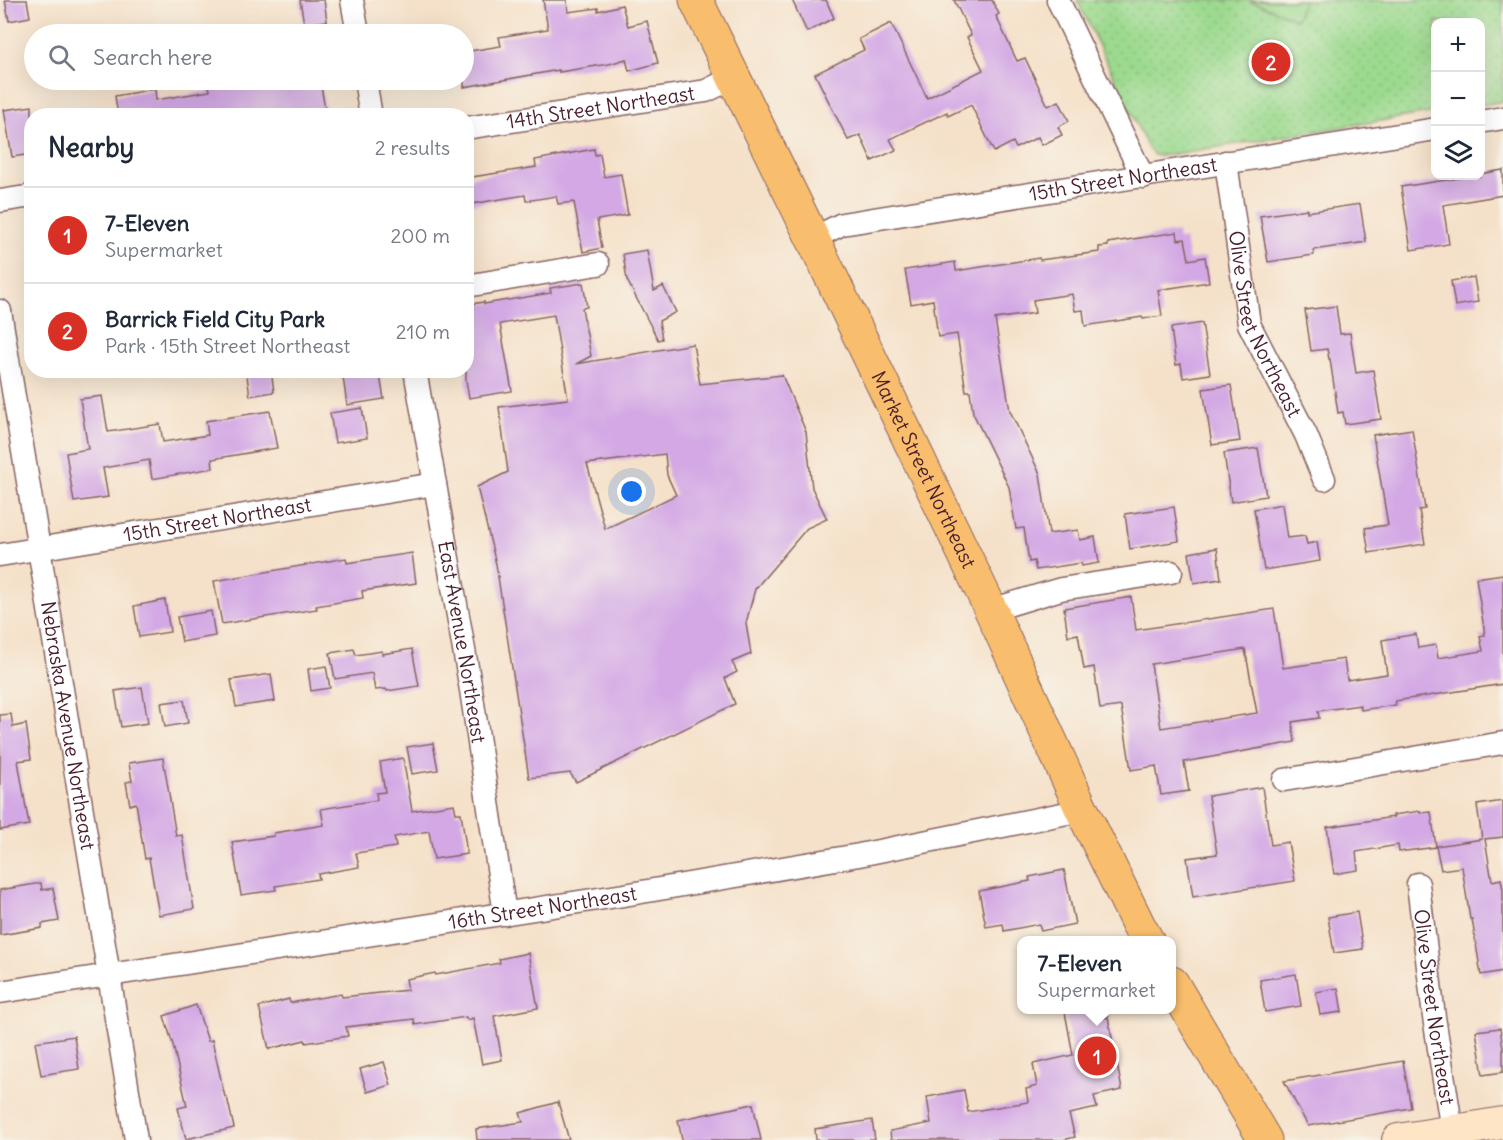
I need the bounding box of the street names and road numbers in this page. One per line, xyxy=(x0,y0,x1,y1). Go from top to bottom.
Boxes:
street label: 14th Street Northeast xyxy=(504,80,696,134)
street label: 15th Street Northeast xyxy=(1027,151,1219,206)
street label: Olive Street Northeast xyxy=(1224,229,1308,421)
street label: Market Street Northeast xyxy=(866,367,982,572)
street label: 15th Street Northeast xyxy=(121,491,313,547)
street label: East Avenue Northeast xyxy=(433,539,492,745)
street label: Nebraska Avenue Northeast xyxy=(36,599,101,852)
street label: 16th Street Northeast xyxy=(447,880,639,934)
street label: Olive Street Northeast xyxy=(1409,908,1461,1107)

